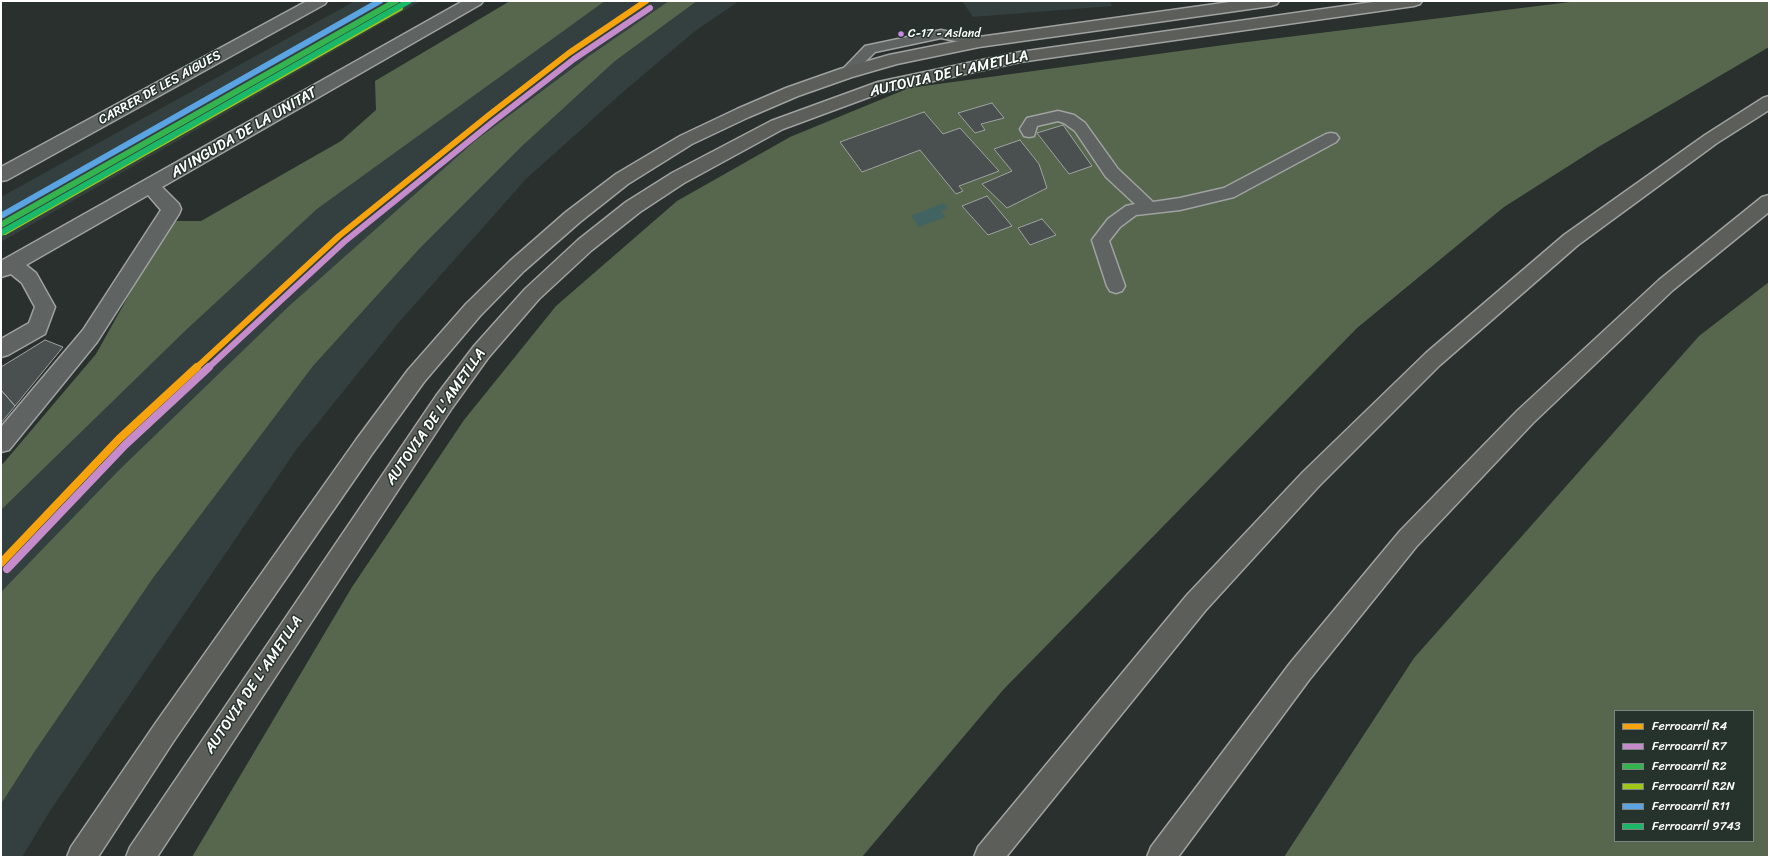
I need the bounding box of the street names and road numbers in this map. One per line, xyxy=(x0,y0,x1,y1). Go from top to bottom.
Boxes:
street label: AUTOVIA DE L'AMETLLA xyxy=(868,47,1030,101)
street label: CARRER DE LES AIGUES xyxy=(96,48,224,128)
street label: AVINGUDA DE LA UNITAT xyxy=(168,84,320,182)
street label: AUTOVIA DE L'AMETLLA xyxy=(382,345,490,489)
street label: AUTOVIA DE L'AMETLLA xyxy=(201,613,307,757)

